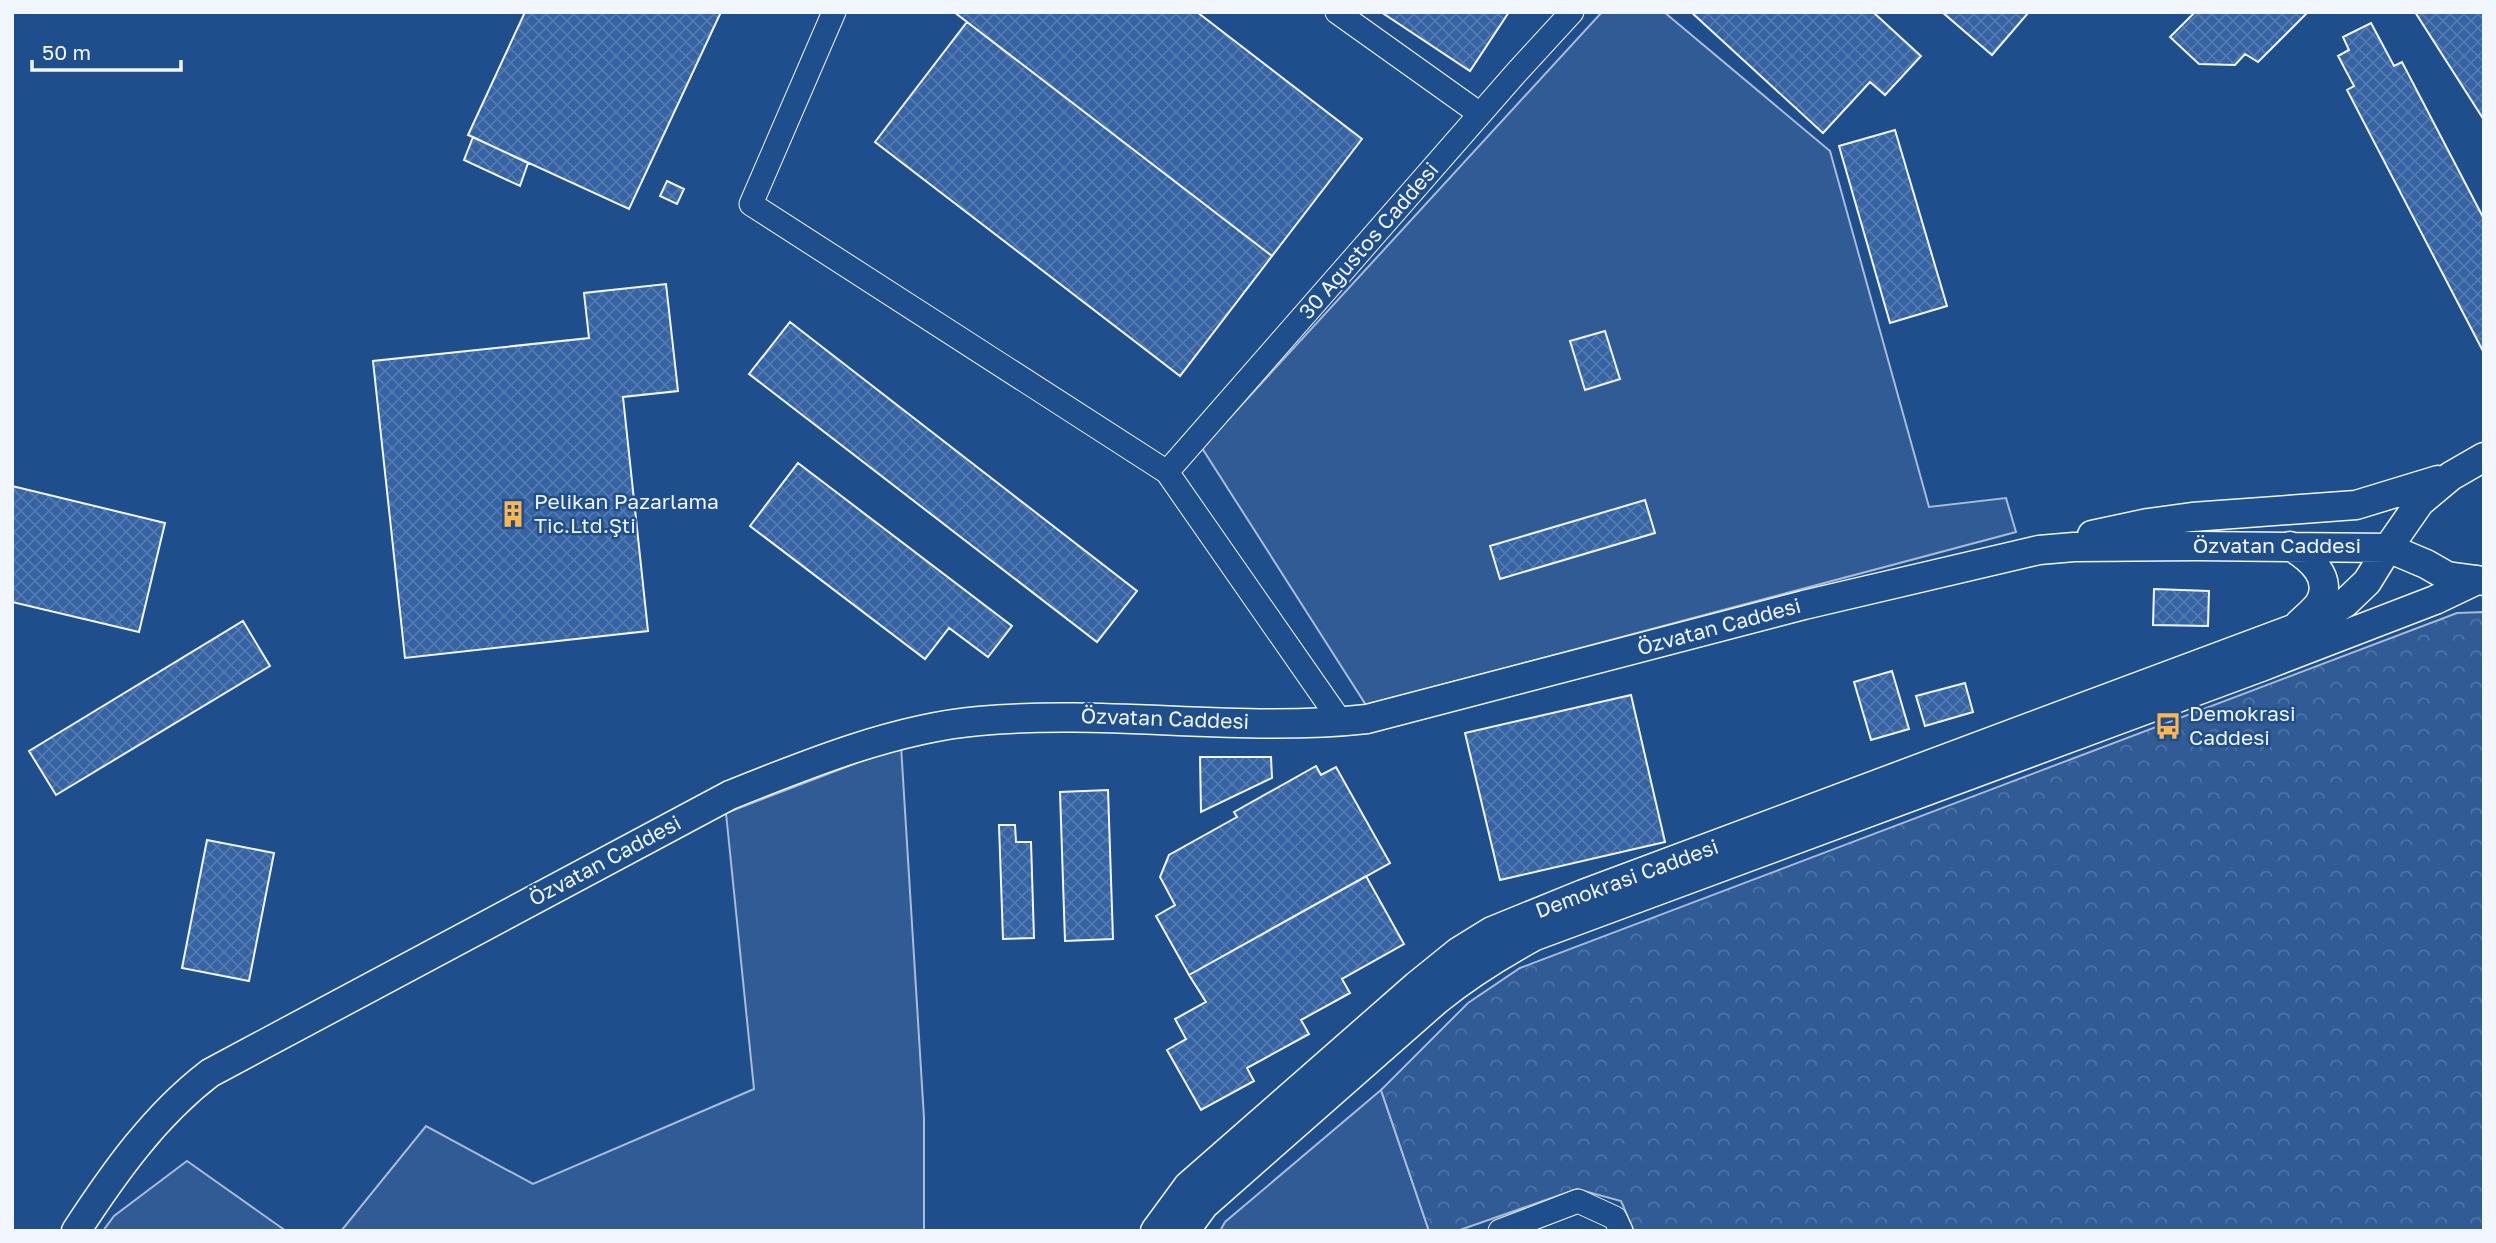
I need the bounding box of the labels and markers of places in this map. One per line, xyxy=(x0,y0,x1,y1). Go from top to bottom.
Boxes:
place label: Pelikan Pazarlama Tic.Ltd.Şti xyxy=(534,488,719,538)
building icon: Pelikan Pazarlama Tic.Ltd.Şti xyxy=(498,499,528,529)
place label: Demokrasi Caddesi xyxy=(2189,700,2296,750)
bus stop icon: Demokrasi Caddesi xyxy=(2153,711,2183,741)

